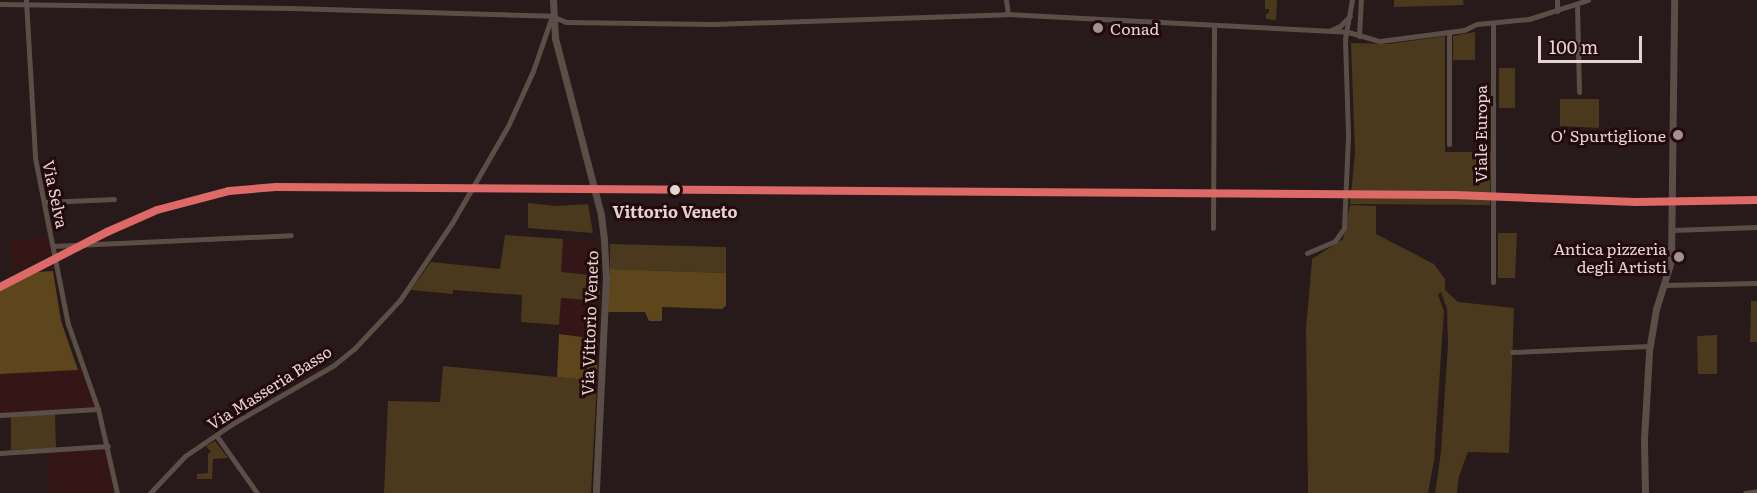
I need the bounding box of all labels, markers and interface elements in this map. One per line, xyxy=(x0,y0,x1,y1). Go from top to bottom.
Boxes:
place label: Conad xyxy=(1110,18,1159,38)
marker: Conad xyxy=(1091,21,1105,35)
scale bar xyxy=(1541,24,1644,62)
text: 100 m xyxy=(1549,33,1598,60)
street label: Viale Europa xyxy=(1470,85,1490,183)
place label: O' Spurtiglione xyxy=(1551,125,1666,145)
marker: O' Spurtiglione xyxy=(1671,128,1685,142)
street label: Via Selva xyxy=(39,158,73,230)
marker: Vittorio Veneto xyxy=(666,181,684,199)
place label: Vittorio Veneto xyxy=(613,201,737,221)
place label: Antica pizzeria degli Artisti xyxy=(1553,238,1667,276)
street label: Via Vittorio Veneto xyxy=(577,250,601,396)
marker: Antica pizzeria degli Artisti xyxy=(1672,250,1686,264)
street label: Via Masseria Basso xyxy=(203,341,335,433)

